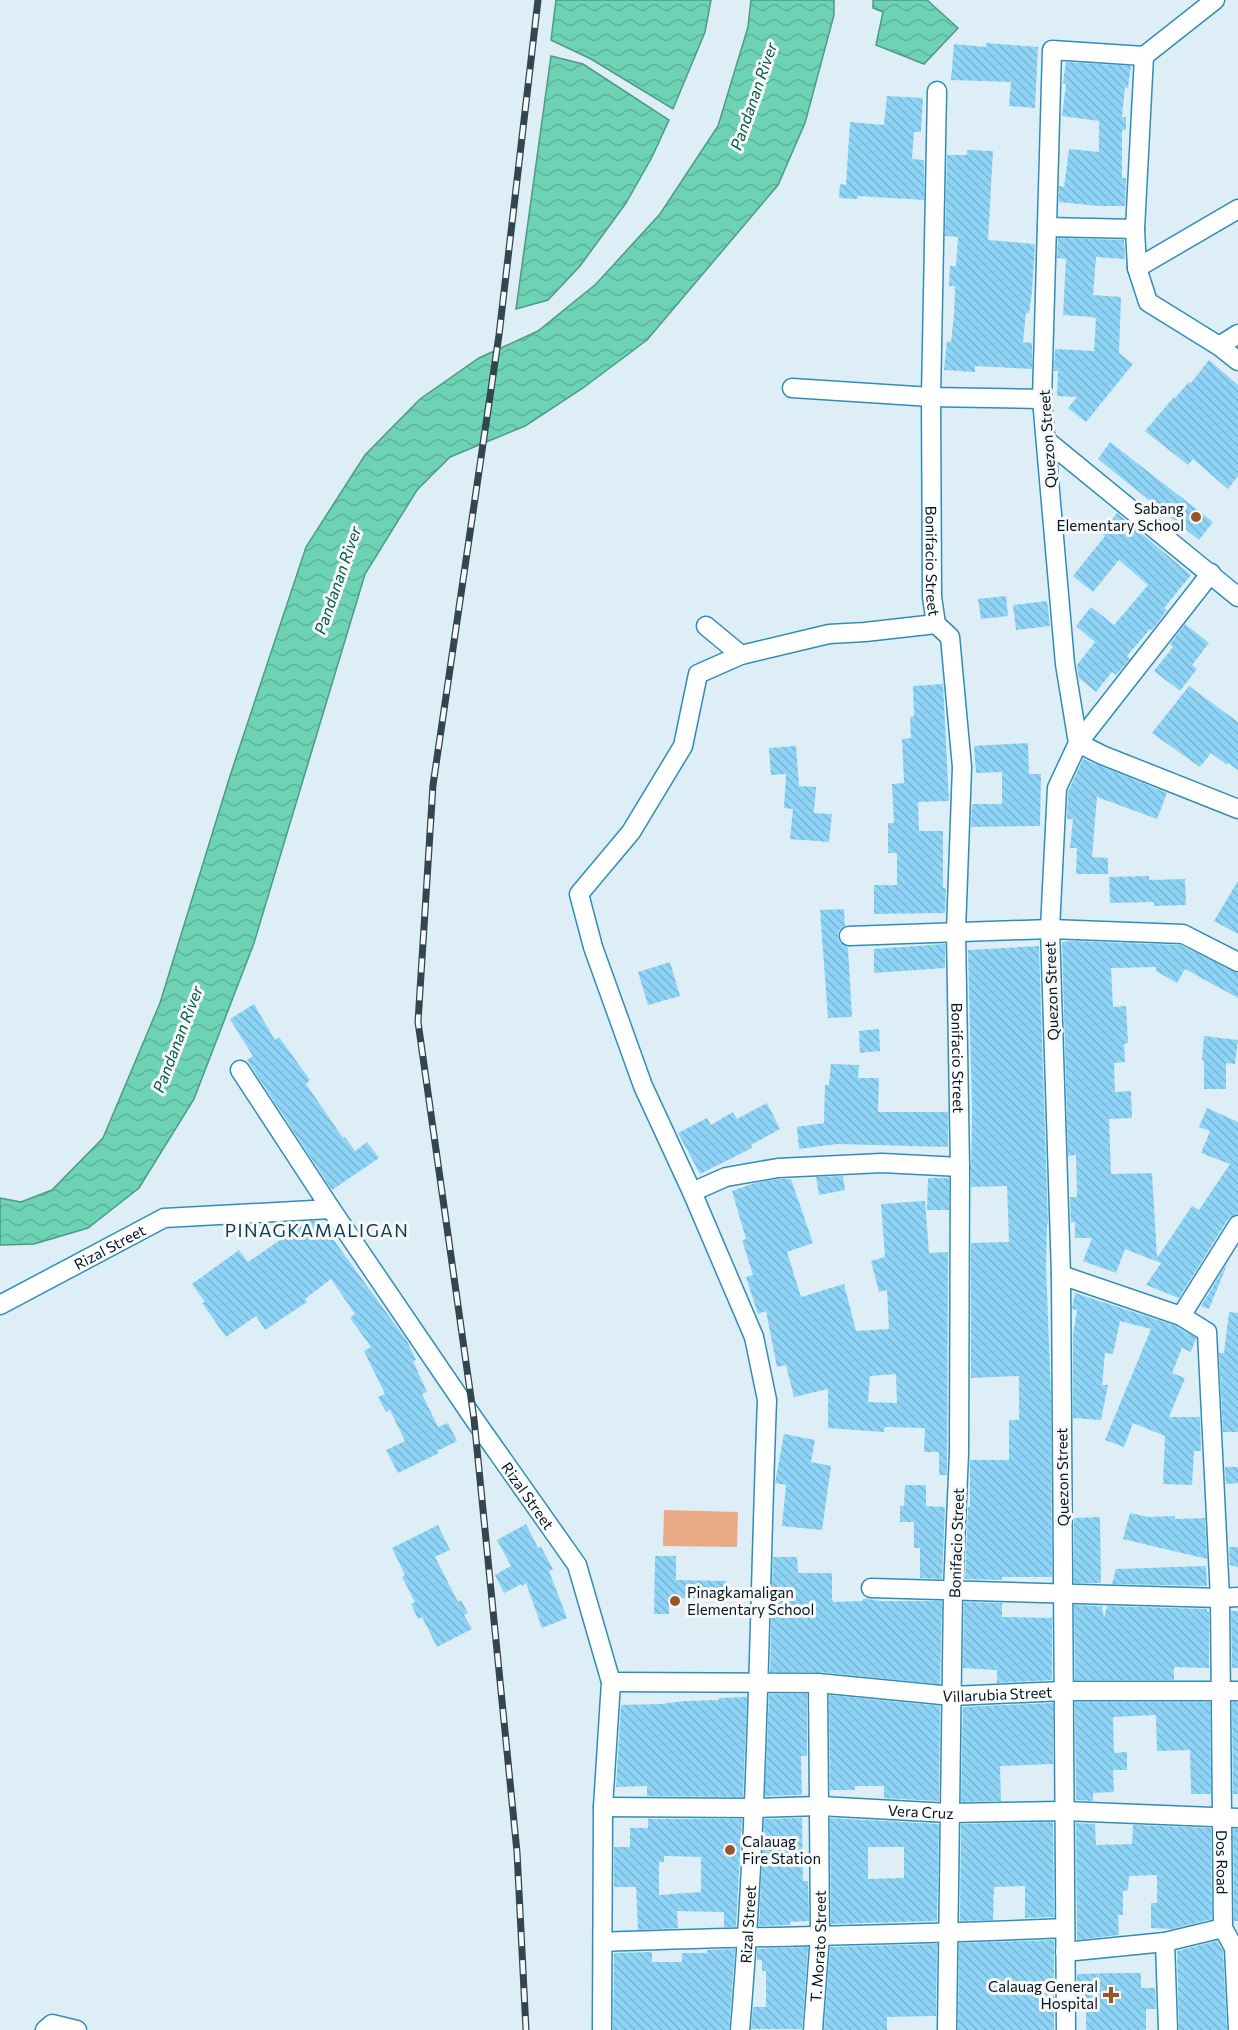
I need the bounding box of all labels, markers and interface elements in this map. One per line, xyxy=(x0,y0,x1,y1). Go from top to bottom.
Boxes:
water label: Pandanan River xyxy=(726,39,781,152)
street label: Quezon Street xyxy=(1035,389,1059,489)
place label: Sabang Elementary School xyxy=(1057,499,1184,534)
street label: Bonifacio Street xyxy=(923,506,944,617)
marker: Sabang Elementary School xyxy=(1189,510,1203,524)
water label: Pandanan River xyxy=(310,523,365,636)
street label: Quezon Street xyxy=(1040,941,1062,1041)
water label: Pandanan River xyxy=(148,982,206,1095)
street label: Bonifacio Street xyxy=(948,1003,968,1113)
district label: PINAGKAMALIGAN xyxy=(225,1219,409,1241)
street label: Rizal Street xyxy=(71,1221,148,1273)
street label: Quezon Street xyxy=(1052,1427,1072,1527)
street label: Rizal Street xyxy=(498,1458,558,1533)
street label: Bonifacio Street xyxy=(945,1488,967,1598)
place label: Pinagkamaligan Elementary School xyxy=(687,1583,814,1618)
marker: Pinagkamaligan Elementary School xyxy=(668,1594,682,1608)
street label: Villarubia Street xyxy=(942,1682,1053,1705)
street label: Vera Cruz xyxy=(887,1801,954,1822)
street label: Dos Road xyxy=(1213,1830,1232,1895)
place label: Calauag Fire Station xyxy=(742,1832,821,1867)
marker: Calauag Fire Station xyxy=(723,1843,737,1857)
street label: Rizal Street xyxy=(736,1885,759,1964)
street label: T. Morato Street xyxy=(806,1890,829,2003)
place label: Calauag General Hospital xyxy=(988,1977,1098,2012)
marker: Calauag General Hospital xyxy=(1102,1986,1120,2004)

